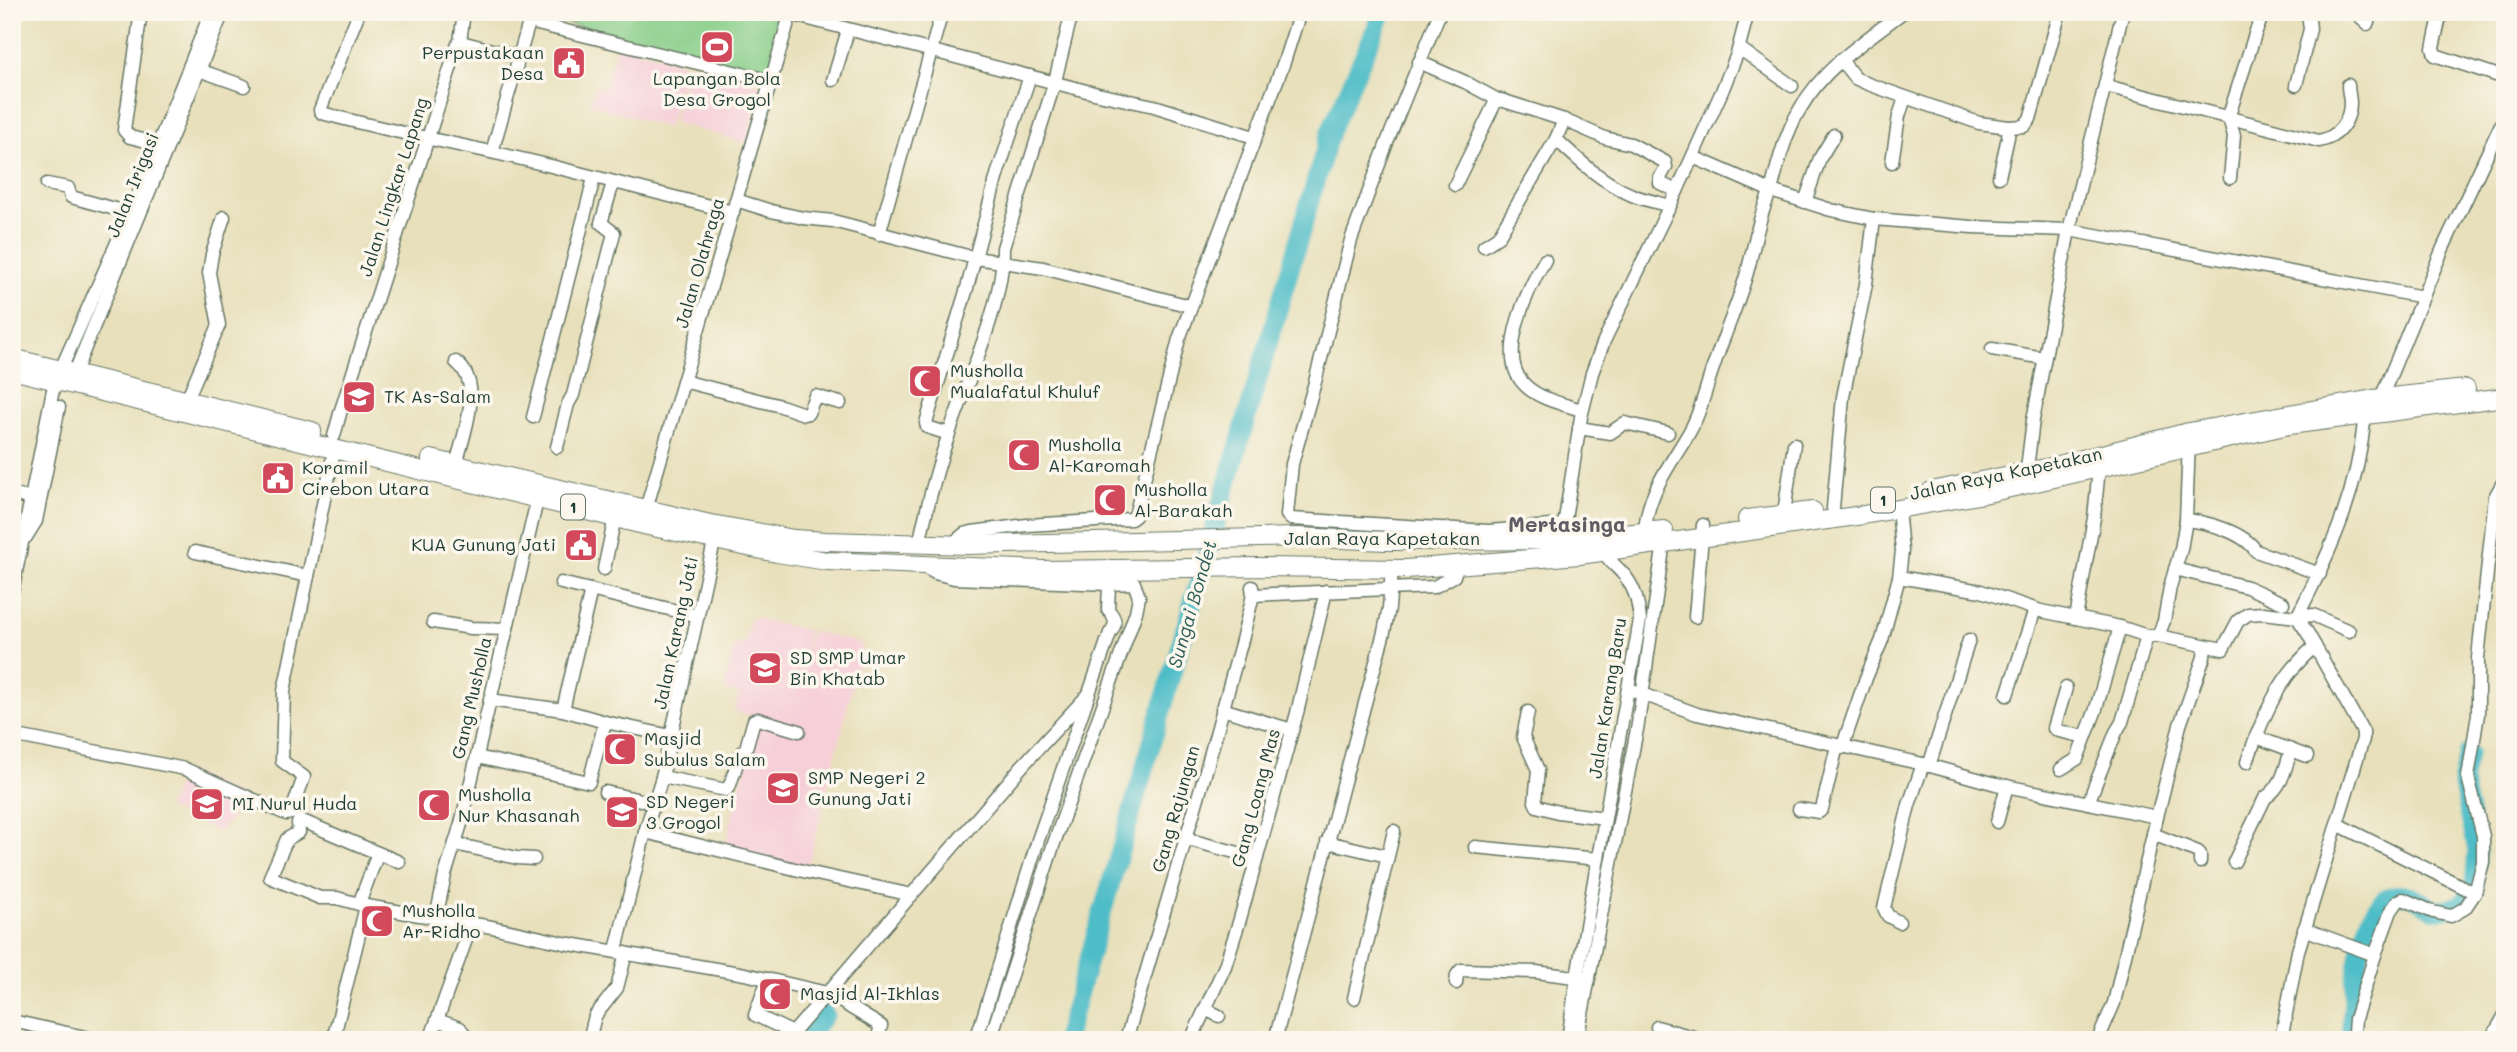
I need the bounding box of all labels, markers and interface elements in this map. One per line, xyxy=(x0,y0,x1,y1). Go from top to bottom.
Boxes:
sports icon: Lapangan Bola Desa Grogol xyxy=(698,28,736,66)
place label: Perpustakaan Desa xyxy=(422,40,544,85)
public building icon: Perpustakaan Desa xyxy=(550,44,588,82)
place label: Lapangan Bola Desa Grogol xyxy=(653,66,781,111)
street label: Jalan Lingkar Lapang xyxy=(353,94,433,279)
street label: Jalan Irigasi xyxy=(100,129,164,241)
street label: Jalan Olahraga xyxy=(669,195,729,331)
place label: Musholla Mualafatul Khuluf xyxy=(950,358,1101,403)
mosque icon: Musholla Mualafatul Khuluf xyxy=(906,362,944,400)
school or university icon: TK As-Salam xyxy=(340,378,378,416)
place label: TK As-Salam xyxy=(384,384,491,408)
place label: Musholla Al-Karomah xyxy=(1048,432,1150,477)
mosque icon: Musholla Al-Karomah xyxy=(1005,436,1043,474)
street label: Jalan Raya Kapetakan xyxy=(1907,441,2104,505)
place label: Koramil Cirebon Utara xyxy=(302,455,430,500)
public building icon: Koramil Cirebon Utara xyxy=(259,459,297,497)
place label: Musholla Al-Barakah xyxy=(1134,477,1232,522)
mosque icon: Musholla Al-Barakah xyxy=(1091,481,1129,519)
road number: 1 xyxy=(1871,488,1895,512)
road number: 1 xyxy=(561,494,585,520)
district label: Mertasinga xyxy=(1508,510,1626,537)
public building icon: KUA Gunung Jati xyxy=(562,526,600,564)
street label: Jalan Raya Kapetakan xyxy=(1284,526,1480,550)
place label: KUA Gunung Jati xyxy=(411,532,556,556)
water label: Sungai Bondet xyxy=(1161,537,1222,671)
street label: Jalan Karang Jati xyxy=(647,554,703,711)
street label: Jalan Karang Baru xyxy=(1582,616,1632,780)
street label: Gang Musholla xyxy=(445,634,497,761)
place label: SD SMP Umar Bin Khatab xyxy=(790,645,906,690)
school or university icon: SD SMP Umar Bin Khatab xyxy=(746,649,784,687)
place label: Masjid Subulus Salam xyxy=(644,726,766,771)
street label: Gang Loang Mas xyxy=(1225,726,1285,870)
mosque icon: Masjid Subulus Salam xyxy=(601,730,639,768)
street label: Gang Rajungan xyxy=(1145,742,1205,875)
place label: SMP Negeri 2 Gunung Jati xyxy=(808,765,926,810)
school or university icon: SMP Negeri 2 Gunung Jati xyxy=(764,769,802,807)
place label: Musholla Nur Khasanah xyxy=(458,782,580,827)
school or university icon: MI Nurul Huda xyxy=(188,785,226,823)
mosque icon: Musholla Nur Khasanah xyxy=(415,786,453,824)
place label: SD Negeri 3 Grogol xyxy=(646,789,735,834)
place label: MI Nurul Huda xyxy=(232,791,358,815)
school or university icon: SD Negeri 3 Grogol xyxy=(603,793,641,831)
place label: Musholla Ar-Ridho xyxy=(402,898,481,943)
mosque icon: Musholla Ar-Ridho xyxy=(358,902,396,940)
mosque icon: Masjid Al-Ikhlas xyxy=(756,975,794,1013)
place label: Masjid Al-Ikhlas xyxy=(800,981,940,1005)

